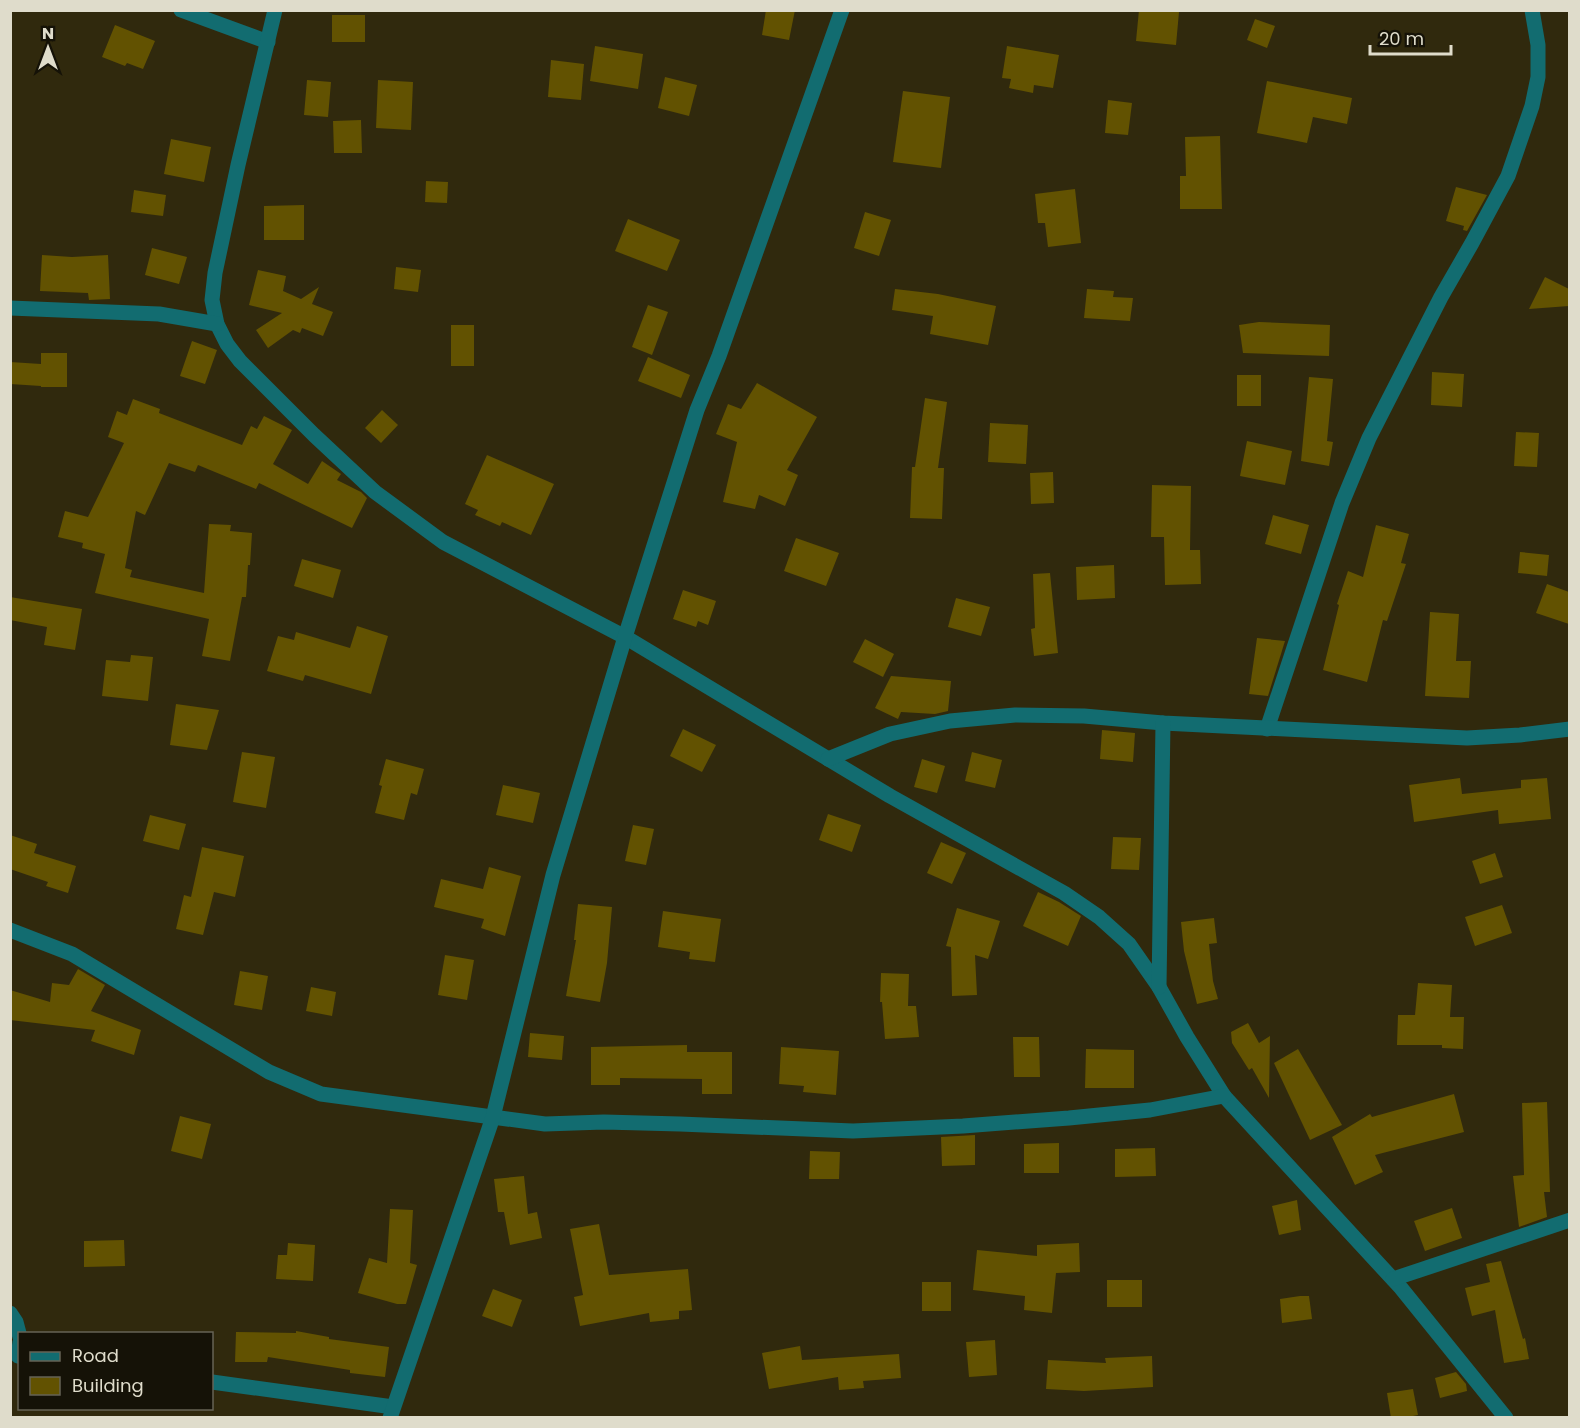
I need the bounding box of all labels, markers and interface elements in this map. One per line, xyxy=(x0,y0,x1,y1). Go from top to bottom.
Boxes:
north arrow xyxy=(18,18,78,78)
scale bar xyxy=(1370,18,1451,56)
text: N xyxy=(42,22,54,45)
text: 20 m xyxy=(1379,26,1424,51)
legend xyxy=(18,1332,213,1410)
text: Road xyxy=(72,1343,119,1368)
text: Building xyxy=(72,1373,144,1398)

